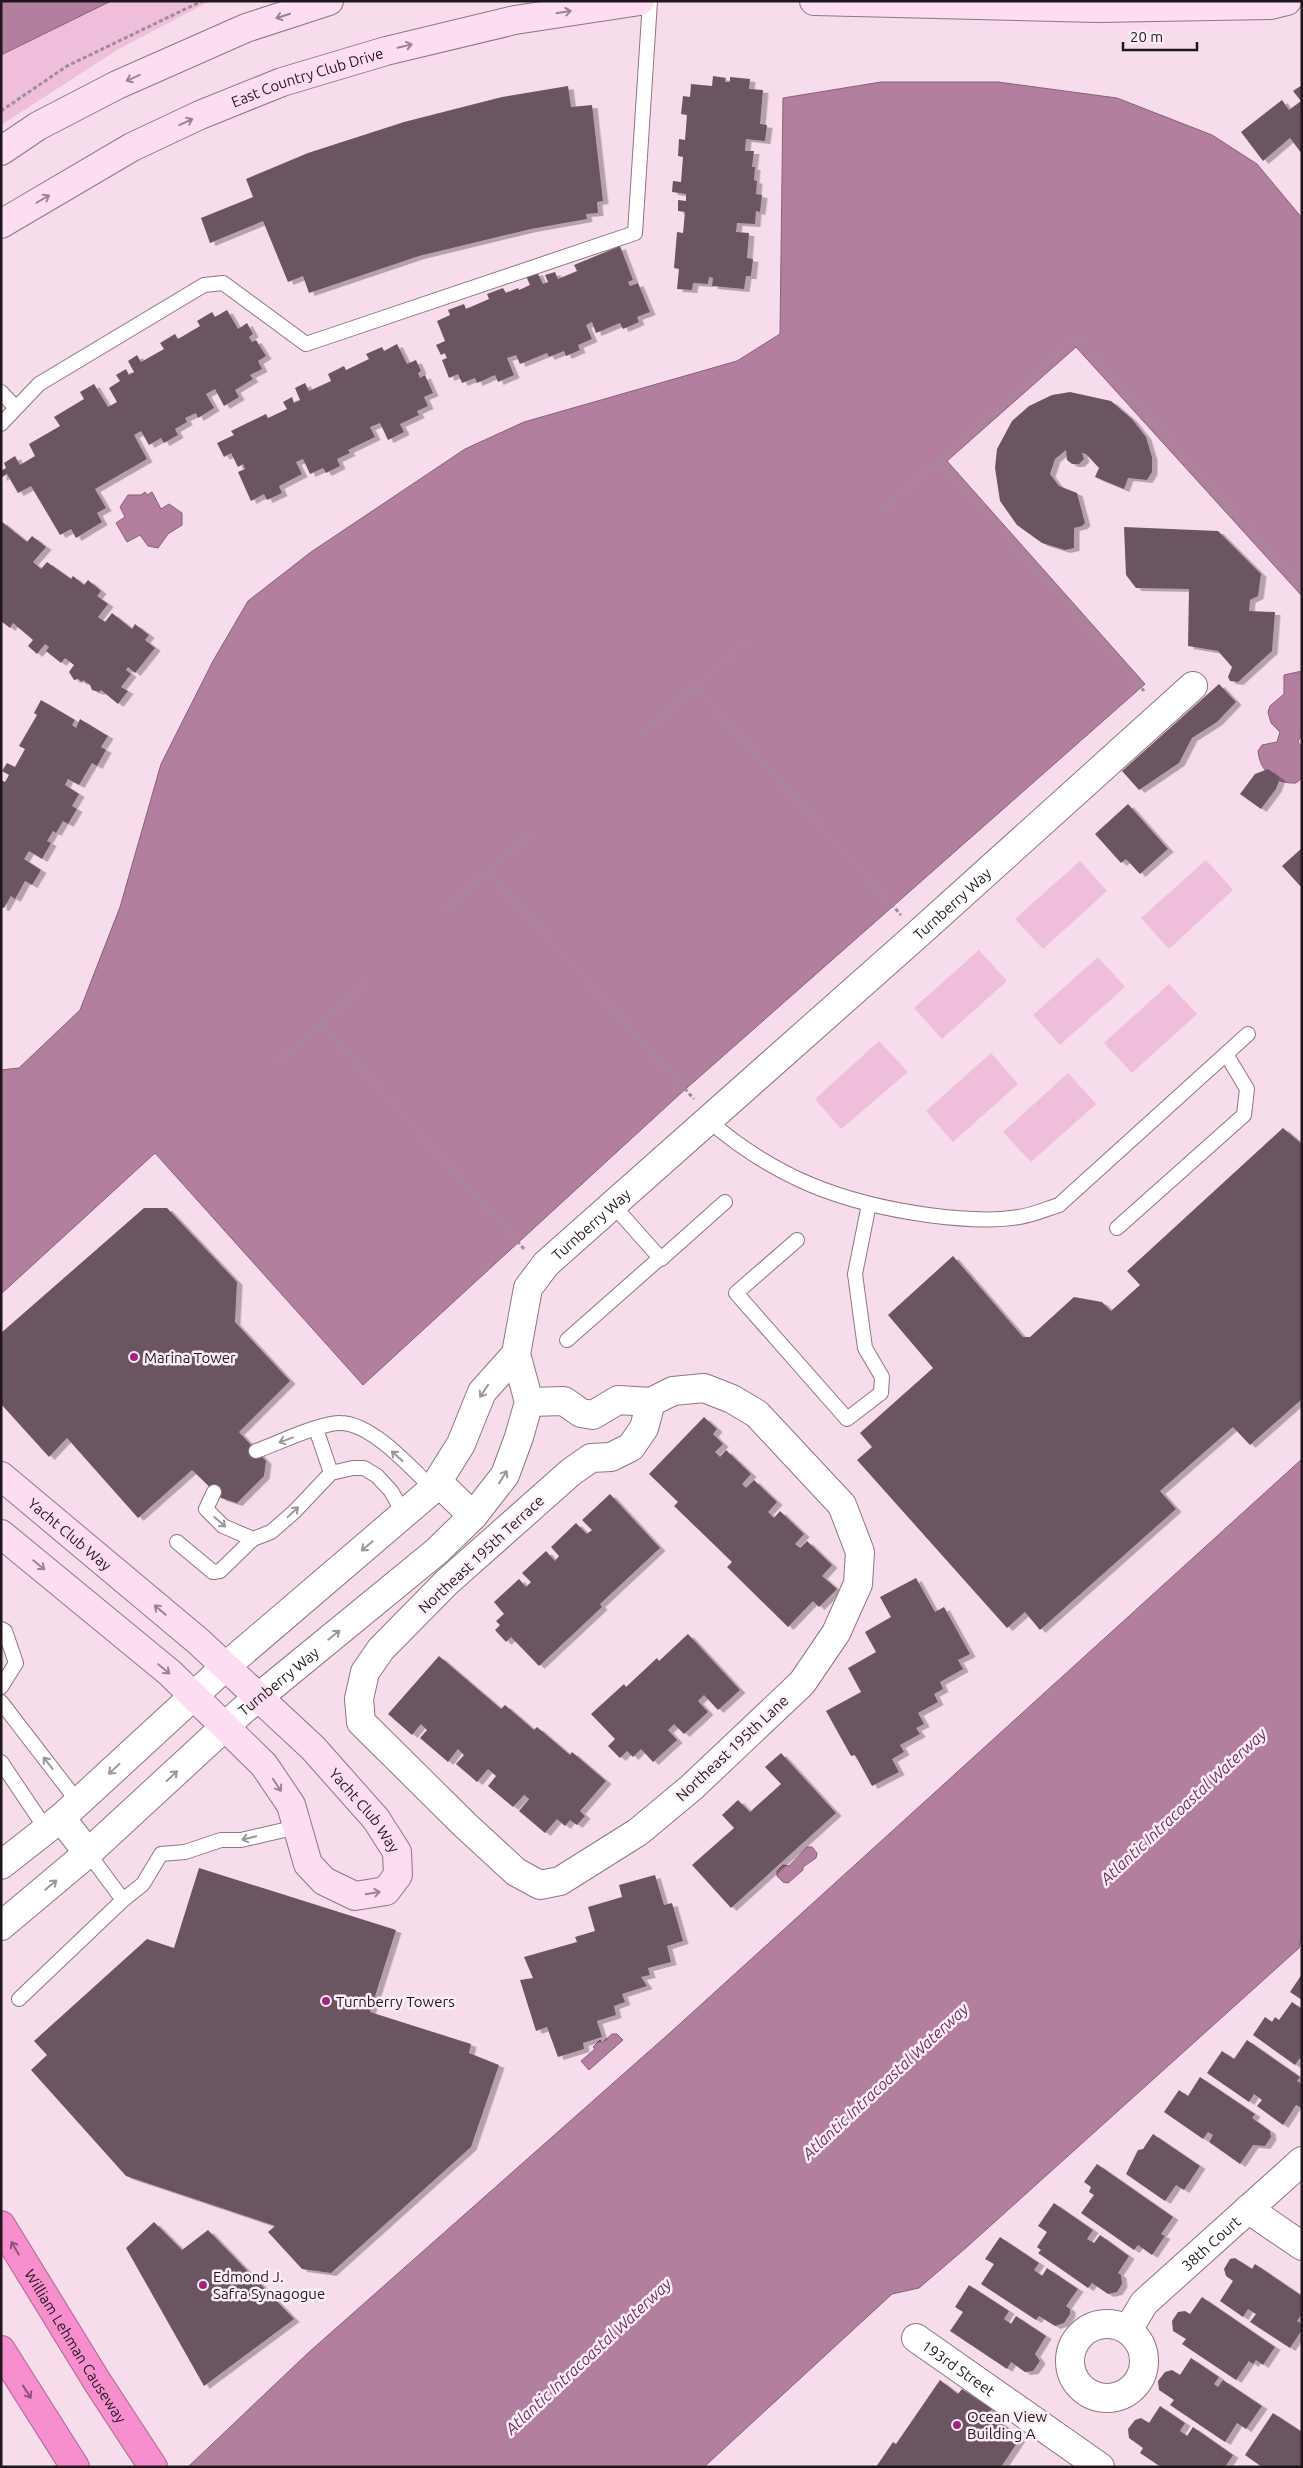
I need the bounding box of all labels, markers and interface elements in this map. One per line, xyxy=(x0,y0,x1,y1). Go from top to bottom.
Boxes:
one-way arrow xyxy=(555,6,571,16)
one-way arrow xyxy=(275,12,291,22)
scale bar xyxy=(1123,20,1197,52)
text: 20 m xyxy=(1130,28,1163,45)
one-way arrow xyxy=(397,41,413,50)
street label: East Country Club Drive xyxy=(229,44,385,110)
one-way arrow xyxy=(126,74,141,84)
one-way arrow xyxy=(178,117,193,126)
one-way arrow xyxy=(35,194,49,204)
street label: Turnberry Way xyxy=(909,864,994,943)
street label: Turnberry Way xyxy=(548,1185,633,1263)
place label: Marina Tower xyxy=(144,1349,236,1366)
marker: Marina Tower xyxy=(128,1351,140,1363)
one-way arrow xyxy=(479,1384,489,1398)
one-way arrow xyxy=(279,1436,294,1445)
one-way arrow xyxy=(391,1450,404,1462)
one-way arrow xyxy=(498,1470,508,1484)
street label: Northeast 195th Terrace xyxy=(415,1492,547,1616)
street label: Yacht Club Way xyxy=(25,1494,115,1573)
one-way arrow xyxy=(287,1506,300,1518)
one-way arrow xyxy=(213,1516,226,1528)
one-way arrow xyxy=(361,1540,374,1551)
one-way arrow xyxy=(32,1560,45,1571)
one-way arrow xyxy=(154,1604,167,1615)
one-way arrow xyxy=(327,1630,340,1641)
street label: Turnberry Way xyxy=(235,1643,322,1719)
one-way arrow xyxy=(158,1663,171,1674)
street label: Northeast 195th Lane xyxy=(672,1692,792,1804)
water label: Atlantic Intracoastal Waterway xyxy=(1096,1724,1270,1888)
one-way arrow xyxy=(43,1757,54,1770)
one-way arrow xyxy=(108,1763,120,1775)
street label: Yacht Club Way xyxy=(326,1764,403,1855)
one-way arrow xyxy=(166,1770,178,1782)
one-way arrow xyxy=(272,1778,282,1792)
one-way arrow xyxy=(242,1834,258,1843)
one-way arrow xyxy=(45,1879,58,1890)
one-way arrow xyxy=(365,1888,381,1898)
place label: Turnberry Towers xyxy=(336,1993,455,2010)
marker: Turnberry Towers xyxy=(320,1995,332,2007)
water label: Atlantic Intracoastal Waterway xyxy=(798,1999,972,2163)
street label: 38th Court xyxy=(1178,2212,1244,2274)
one-way arrow xyxy=(10,2241,20,2255)
street label: William Lehman Causeway xyxy=(22,2266,130,2426)
place label: Edmond J. Safra Synagogue xyxy=(213,2268,325,2302)
water label: Atlantic Intracoastal Waterway xyxy=(501,2274,675,2438)
marker: Edmond J. Safra Synagogue xyxy=(197,2279,209,2291)
street label: 193rd Street xyxy=(919,2336,998,2399)
one-way arrow xyxy=(22,2384,32,2398)
place label: Ocean View Building A xyxy=(967,2408,1047,2442)
marker: Ocean View Building A xyxy=(951,2419,963,2431)

